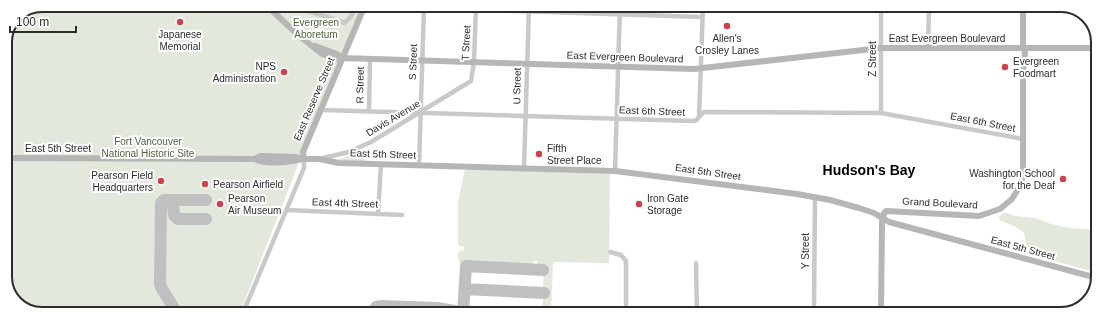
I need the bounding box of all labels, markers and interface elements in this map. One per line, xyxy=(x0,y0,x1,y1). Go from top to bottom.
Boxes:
scale bar xyxy=(10,8,76,34)
text: 100 m xyxy=(16,15,49,29)
marker: Japanese Memorial xyxy=(175,17,185,27)
park label: Evergreen Aboretum xyxy=(293,17,339,40)
marker: Allen's Crosley Lanes xyxy=(722,21,732,31)
street label: T Street xyxy=(460,25,472,61)
place label: Japanese Memorial xyxy=(158,29,202,52)
place label: Allen's Crosley Lanes xyxy=(695,33,759,56)
street label: East Evergreen Boulevard xyxy=(889,33,1005,44)
street label: Z Street xyxy=(867,41,878,77)
street label: S Street xyxy=(407,44,419,80)
street label: East Evergreen Boulevard xyxy=(566,49,684,65)
street label: East Reserve Street xyxy=(291,55,337,142)
place label: Evergreen Foodmart xyxy=(1013,56,1059,79)
place label: NPS Administration xyxy=(213,61,276,84)
marker: Evergreen Foodmart xyxy=(1000,62,1010,72)
street label: R Street xyxy=(354,66,366,103)
marker: NPS Administration xyxy=(279,67,289,77)
street label: U Street xyxy=(511,67,523,104)
street label: Davis Avenue xyxy=(364,97,422,138)
street label: East 6th Street xyxy=(619,104,685,118)
street label: East 6th Street xyxy=(949,110,1017,134)
park label: Fort Vancouver National Historic Site xyxy=(102,136,195,159)
street label: East 5th Street xyxy=(25,143,91,154)
place label: Fifth Street Place xyxy=(547,143,602,166)
street label: East 5th Street xyxy=(350,147,416,161)
marker: Fifth Street Place xyxy=(534,149,544,159)
street label: East 5th Street xyxy=(674,162,742,182)
district label: Hudson's Bay xyxy=(823,162,916,178)
place label: Washington School for the Deaf xyxy=(969,168,1055,191)
place label: Pearson Field Headquarters xyxy=(91,170,153,193)
marker: Washington School for the Deaf xyxy=(1058,174,1068,184)
marker: Pearson Field Headquarters xyxy=(156,176,166,186)
marker: Pearson Airfield xyxy=(200,179,210,189)
place label: Pearson Airfield xyxy=(213,179,283,190)
place label: Pearson Air Museum xyxy=(228,193,281,216)
place label: Iron Gate Storage xyxy=(647,193,689,216)
street label: East 4th Street xyxy=(312,196,378,210)
street label: Grand Boulevard xyxy=(902,196,978,210)
marker: Pearson Air Museum xyxy=(215,199,225,209)
marker: Iron Gate Storage xyxy=(634,199,644,209)
street label: Y Street xyxy=(800,233,811,269)
street label: East 5th Street xyxy=(990,234,1057,262)

